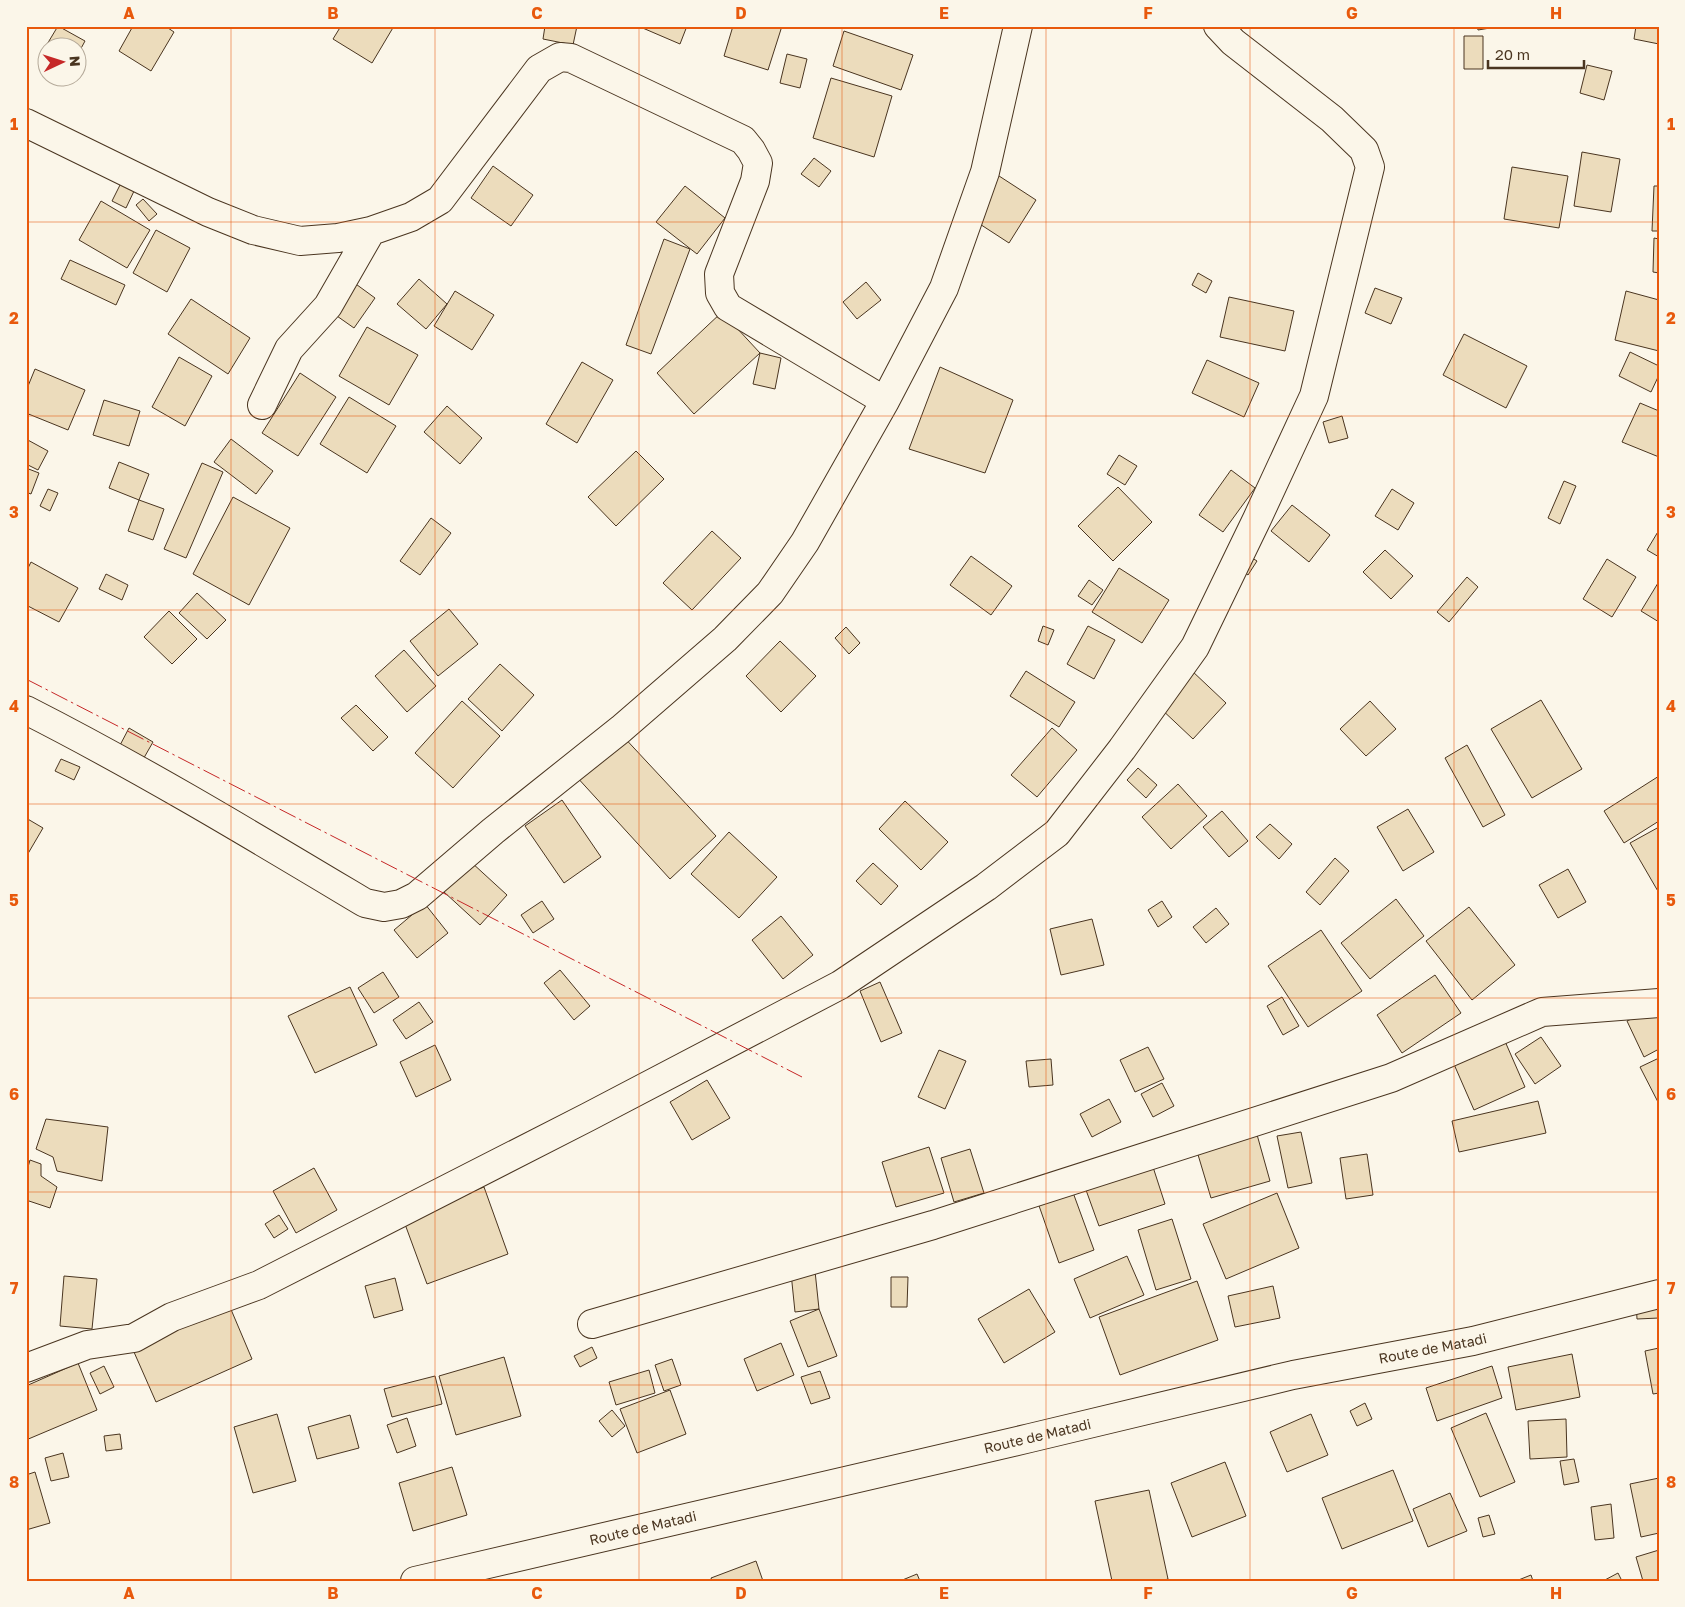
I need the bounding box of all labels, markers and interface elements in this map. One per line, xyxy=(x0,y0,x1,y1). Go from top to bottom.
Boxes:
text: A xyxy=(123,3,135,23)
text: B xyxy=(327,3,339,23)
text: C xyxy=(531,3,543,23)
text: D xyxy=(735,3,747,23)
text: E xyxy=(939,3,949,23)
text: F xyxy=(1143,3,1153,23)
text: G xyxy=(1346,3,1358,23)
text: H xyxy=(1550,3,1562,23)
north arrow xyxy=(38,38,88,88)
scale bar xyxy=(1488,38,1584,70)
text: 20 m xyxy=(1495,45,1530,63)
text: N xyxy=(67,55,84,67)
text: 1 xyxy=(10,114,18,134)
text: 1 xyxy=(1667,114,1675,134)
text: 2 xyxy=(9,308,19,328)
text: 2 xyxy=(1666,308,1676,328)
text: 3 xyxy=(9,502,19,522)
text: 3 xyxy=(1666,502,1676,522)
text: 4 xyxy=(9,696,19,716)
text: 4 xyxy=(1666,696,1676,716)
text: 5 xyxy=(9,890,19,910)
text: 5 xyxy=(1666,890,1676,910)
text: 6 xyxy=(9,1084,19,1104)
text: 6 xyxy=(1666,1084,1676,1104)
text: 7 xyxy=(10,1278,19,1298)
text: 7 xyxy=(1667,1278,1676,1298)
street label: Route de Matadi xyxy=(1377,1329,1488,1367)
street label: Route de Matadi xyxy=(982,1415,1092,1456)
text: 8 xyxy=(9,1472,19,1492)
text: 8 xyxy=(1666,1472,1676,1492)
street label: Route de Matadi xyxy=(588,1507,698,1548)
text: A xyxy=(123,1583,135,1603)
text: B xyxy=(327,1583,339,1603)
text: C xyxy=(531,1583,543,1603)
text: D xyxy=(735,1583,747,1603)
text: E xyxy=(939,1583,949,1603)
text: F xyxy=(1143,1583,1153,1603)
text: G xyxy=(1346,1583,1358,1603)
text: H xyxy=(1550,1583,1562,1603)

